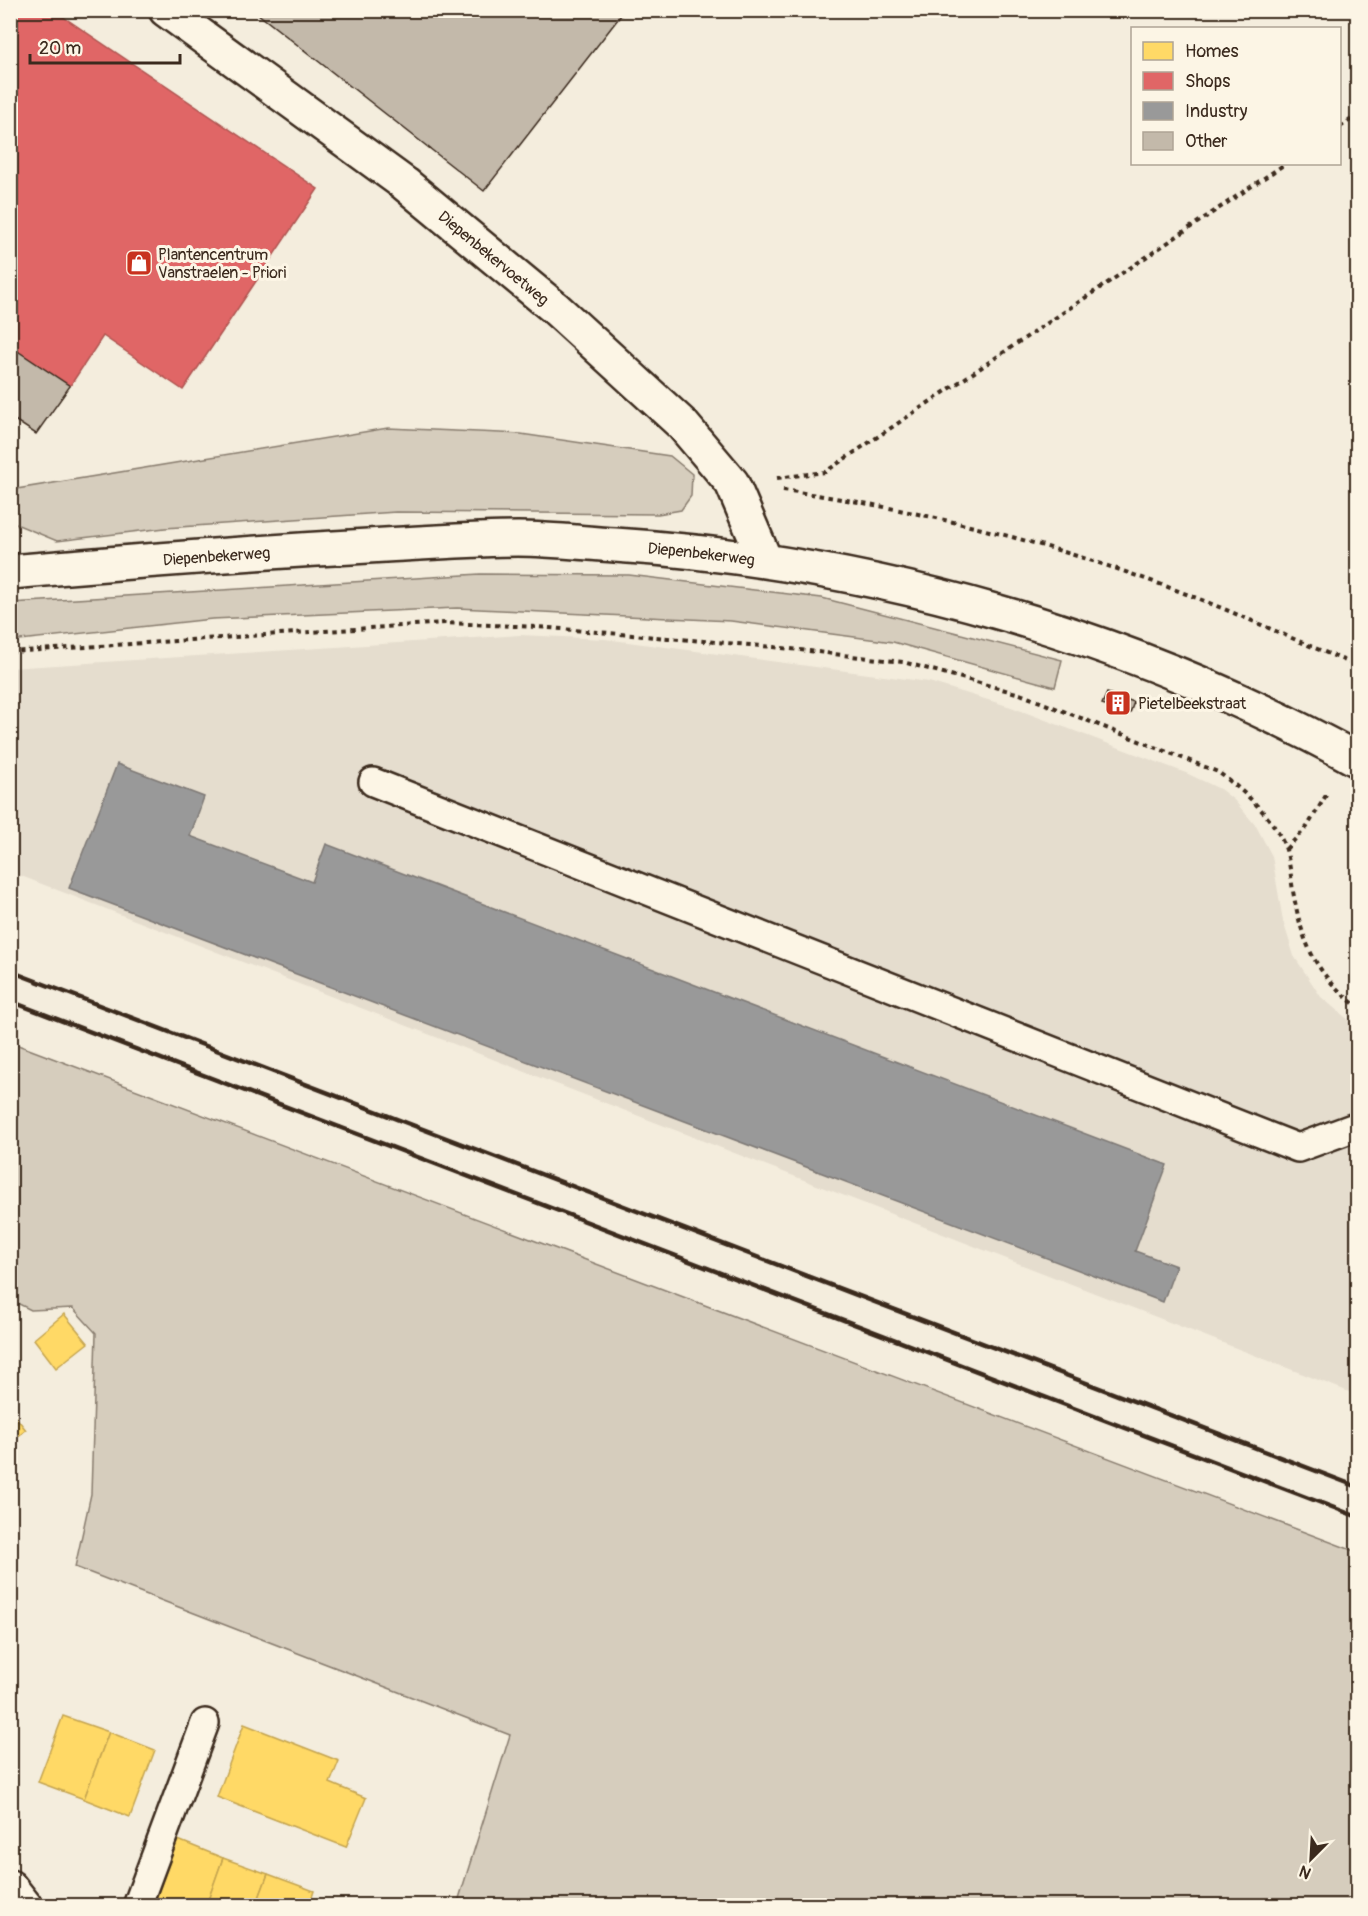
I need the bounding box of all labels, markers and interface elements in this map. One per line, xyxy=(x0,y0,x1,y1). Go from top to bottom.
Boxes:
scale bar xyxy=(30,27,180,65)
legend xyxy=(1131,27,1341,165)
text: 20 m xyxy=(39,37,81,60)
text: Homes xyxy=(1185,40,1238,63)
text: Shops xyxy=(1185,70,1230,93)
text: Industry xyxy=(1185,100,1248,123)
text: Other xyxy=(1185,130,1228,153)
street label: Diepenbekervoetweg xyxy=(434,207,553,310)
place label: Plantencentrum Vanstraelen - Priori xyxy=(158,245,286,283)
shop icon: Plantencentrum Vanstraelen - Priori xyxy=(124,248,154,278)
street label: Diepenbekerweg xyxy=(647,538,756,571)
street label: Diepenbekerweg xyxy=(162,543,271,571)
building icon: Pietelbeekstraat xyxy=(1103,688,1133,718)
place label: Pietelbeekstraat xyxy=(1138,694,1247,714)
north arrow xyxy=(1281,1829,1341,1889)
text: N xyxy=(1296,1860,1314,1883)

